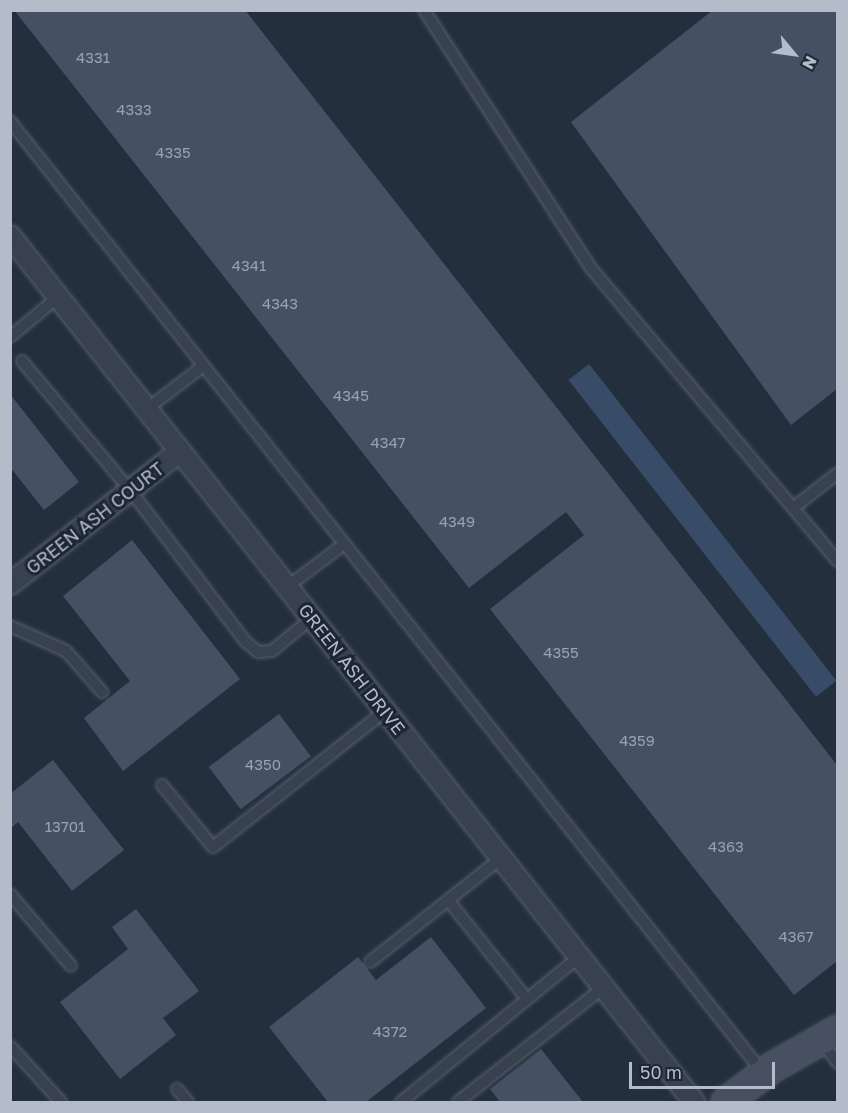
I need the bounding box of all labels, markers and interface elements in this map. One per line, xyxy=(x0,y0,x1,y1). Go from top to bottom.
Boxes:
north arrow xyxy=(764,24,824,84)
house number: 4331 xyxy=(76,49,110,67)
text: N xyxy=(798,53,821,73)
house number: 4333 xyxy=(116,101,152,119)
house number: 4335 xyxy=(155,144,191,162)
house number: 4341 xyxy=(232,257,266,275)
house number: 4343 xyxy=(262,295,298,313)
house number: 4345 xyxy=(333,387,369,405)
house number: 4347 xyxy=(370,434,406,452)
street label: GREEN ASH COURT xyxy=(22,458,168,578)
house number: 4349 xyxy=(439,513,475,531)
street label: GREEN ASH DRIVE xyxy=(294,599,410,739)
house number: 4355 xyxy=(543,644,579,662)
house number: 4359 xyxy=(619,732,655,750)
house number: 4350 xyxy=(245,756,281,774)
house number: 13701 xyxy=(45,818,85,836)
house number: 4363 xyxy=(708,838,744,856)
house number: 4367 xyxy=(779,928,813,946)
house number: 4372 xyxy=(373,1023,407,1041)
scale bar xyxy=(632,1050,778,1088)
text: 50 m xyxy=(640,1061,682,1083)

